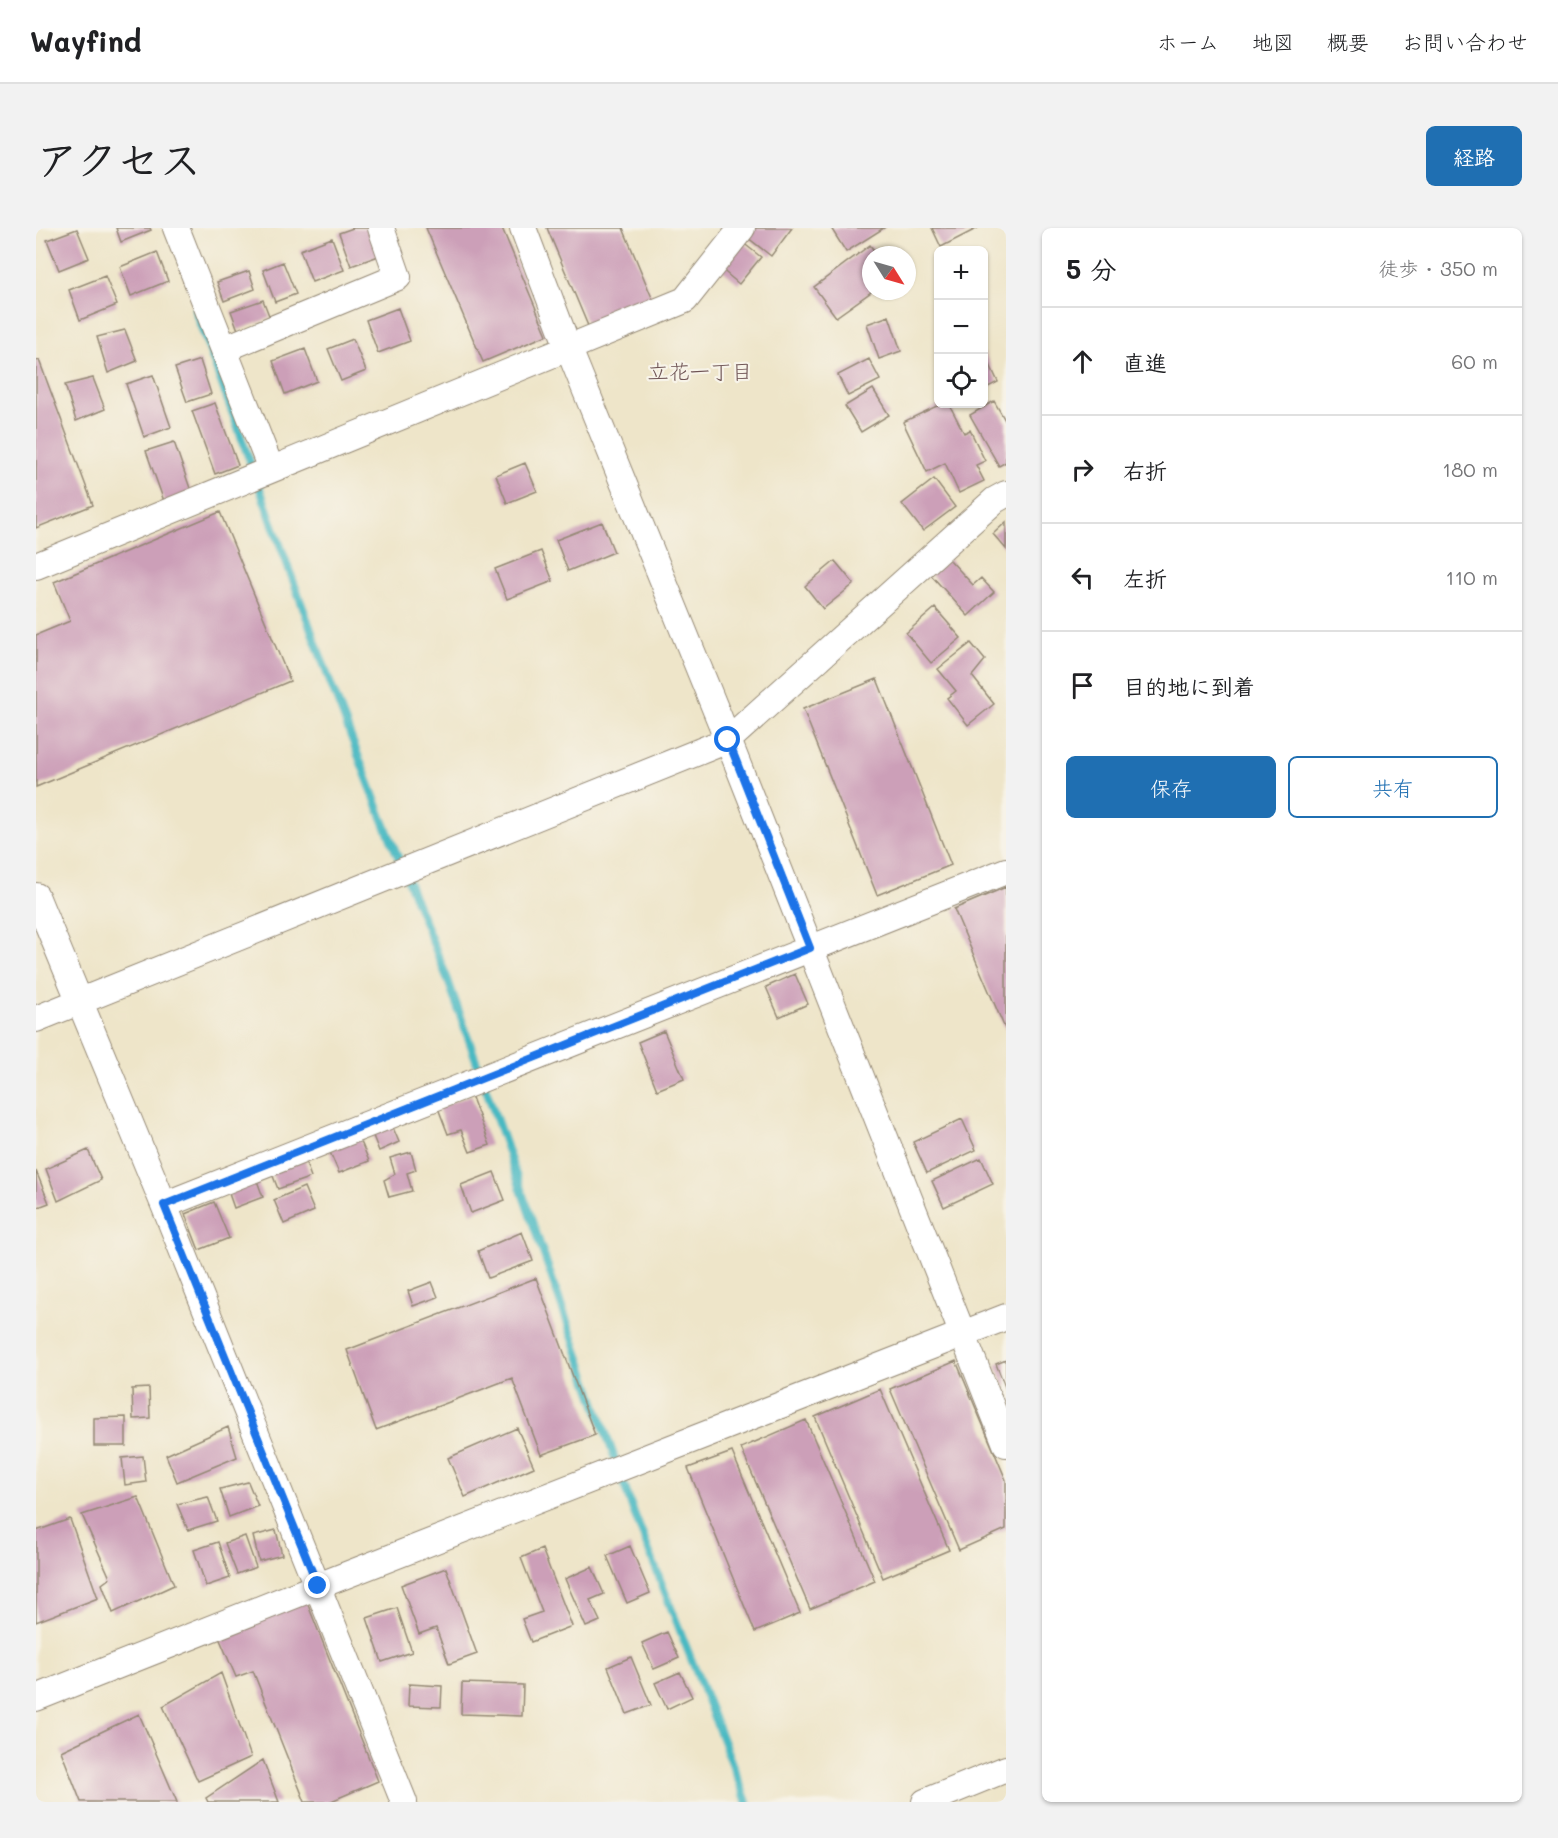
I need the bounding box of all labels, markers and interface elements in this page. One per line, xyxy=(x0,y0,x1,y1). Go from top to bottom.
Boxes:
text: Wayfind xyxy=(30,23,141,59)
text: ホーム xyxy=(1157,28,1219,55)
text: 地図 xyxy=(1252,28,1294,55)
text: 概要 xyxy=(1327,28,1369,55)
text: お問い合わせ xyxy=(1402,28,1528,55)
button: 経路 xyxy=(1426,126,1522,186)
text: アクセス xyxy=(36,131,201,186)
north arrow xyxy=(862,246,916,300)
map controls xyxy=(934,246,988,408)
button: + xyxy=(934,246,988,300)
text: 5 分 xyxy=(1066,252,1117,286)
text: 徒歩 · 350 m xyxy=(1378,255,1498,281)
button: − xyxy=(934,300,988,354)
icon: ahead xyxy=(1066,345,1099,378)
text: 直進 xyxy=(1123,348,1167,377)
text: 60 m xyxy=(1451,348,1498,374)
button: locate xyxy=(934,354,988,408)
district label: 立花一丁目 xyxy=(648,357,753,384)
icon: right xyxy=(1066,453,1099,486)
text: 右折 xyxy=(1123,456,1167,485)
text: 180 m xyxy=(1442,456,1498,482)
icon: left xyxy=(1066,561,1099,594)
text: 左折 xyxy=(1123,564,1167,593)
text: 110 m xyxy=(1445,564,1498,590)
icon: arrive xyxy=(1066,669,1099,702)
text: 目的地に到着 xyxy=(1123,672,1255,701)
route start xyxy=(714,726,740,752)
button: 保存 xyxy=(1066,756,1276,818)
button: 共有 xyxy=(1288,756,1498,818)
route end xyxy=(304,1572,330,1598)

